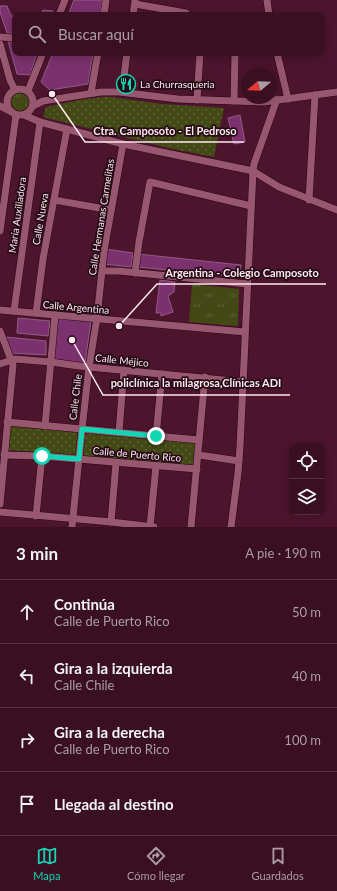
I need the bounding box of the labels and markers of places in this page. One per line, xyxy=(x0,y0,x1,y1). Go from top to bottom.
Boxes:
restaurant icon: La Churrasqueria xyxy=(115,73,137,95)
place label: La Churrasqueria xyxy=(140,78,214,90)
callout: Ctra. Camposoto - El Pedroso xyxy=(85,119,244,142)
callout: Argentina - Colegio Camposoto xyxy=(157,261,326,284)
callout: policlínica la milagrosa,Clínicas ADI xyxy=(103,372,290,395)

